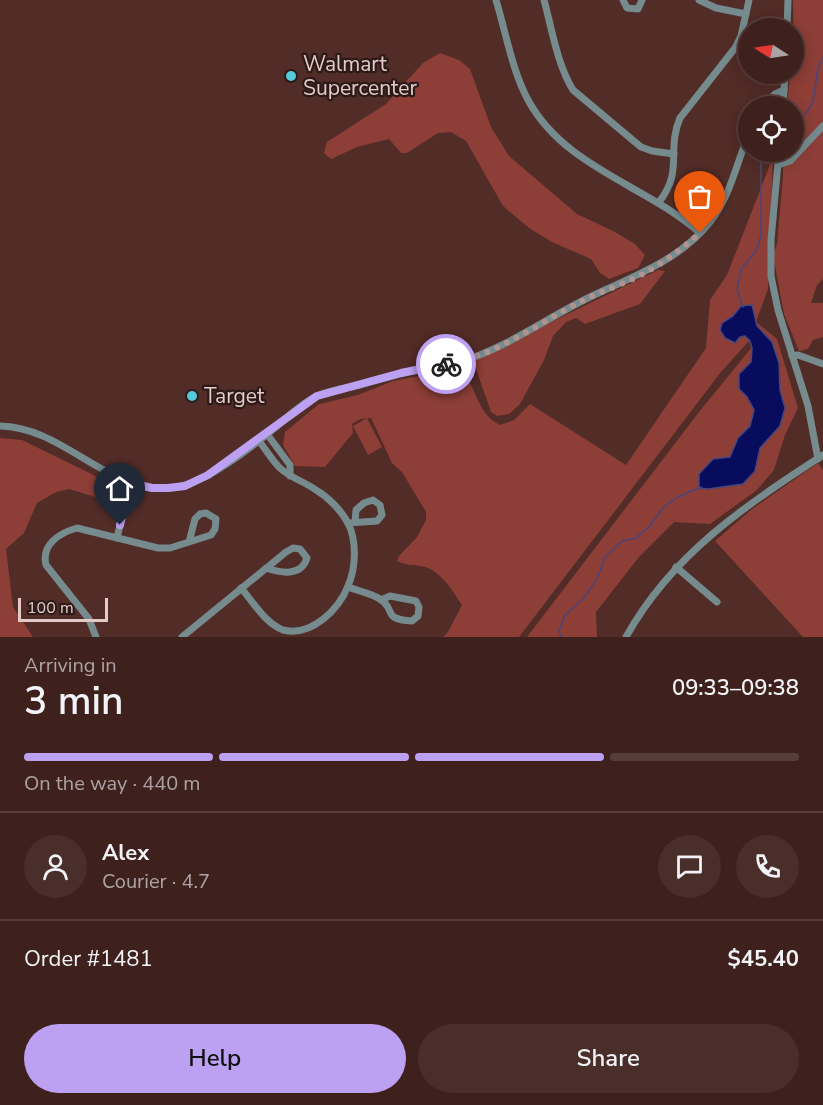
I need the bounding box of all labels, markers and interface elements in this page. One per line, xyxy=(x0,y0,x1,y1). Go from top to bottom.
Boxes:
north arrow xyxy=(738,18,804,84)
map controls xyxy=(738,18,804,162)
place label: Walmart Supercenter xyxy=(303,50,418,102)
marker: Walmart Supercenter xyxy=(284,69,298,83)
button: locate xyxy=(738,96,804,162)
pin xyxy=(674,171,725,233)
icon: bag xyxy=(683,180,716,213)
courier xyxy=(416,334,476,394)
icon: bike xyxy=(430,348,463,381)
place label: Target xyxy=(204,382,265,410)
marker: Target xyxy=(185,389,199,403)
pin xyxy=(94,463,145,525)
icon: home xyxy=(103,472,136,505)
scale bar xyxy=(18,595,108,622)
text: 100 m xyxy=(27,597,74,619)
text: Arriving in xyxy=(24,652,117,679)
text: 09:33–09:38 xyxy=(672,673,799,703)
text: 3 min xyxy=(24,675,123,728)
text: On the way · 440 m xyxy=(24,770,200,797)
button: person xyxy=(24,835,87,898)
button: chat xyxy=(658,835,721,898)
button: phone xyxy=(736,835,799,898)
text: Alex xyxy=(102,838,149,868)
text: Courier · 4.7 xyxy=(102,868,210,895)
text: Order #1481 xyxy=(24,944,153,974)
text: $45.40 xyxy=(728,944,799,974)
button: Help xyxy=(24,1024,406,1093)
button: Share xyxy=(418,1024,799,1093)

